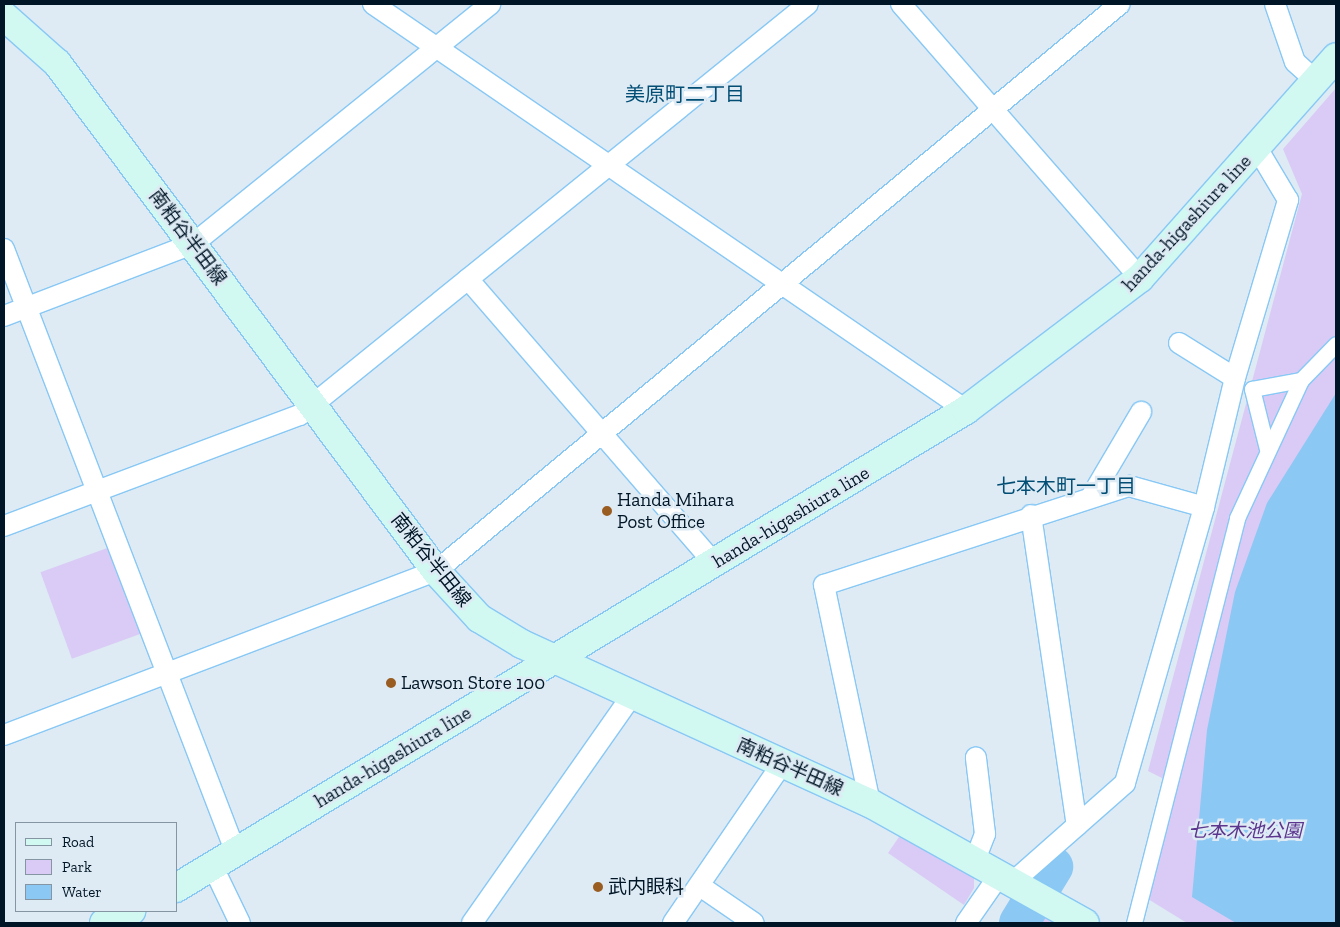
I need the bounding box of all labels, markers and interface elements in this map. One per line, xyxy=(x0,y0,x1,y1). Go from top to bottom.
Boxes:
district label: 美原町二丁目 xyxy=(625,82,745,106)
street label: handa-higashiura line xyxy=(1118,150,1256,296)
street label: 南粕谷半田線 xyxy=(145,185,231,289)
street label: handa-higashiura line xyxy=(709,461,873,573)
district label: 七本木町一丁目 xyxy=(996,474,1136,498)
place label: Handa Mihara Post Office xyxy=(617,489,734,533)
marker: Handa Mihara Post Office xyxy=(601,505,613,517)
street label: 南粕谷半田線 xyxy=(386,509,476,611)
place label: Lawson Store 100 xyxy=(401,672,545,694)
marker: Lawson Store 100 xyxy=(385,677,397,689)
street label: handa-higashiura line xyxy=(311,701,475,813)
street label: 南粕谷半田線 xyxy=(733,733,847,801)
park label: 七本木池公園 xyxy=(1188,820,1302,842)
legend xyxy=(15,822,178,912)
text: Road xyxy=(62,833,94,851)
text: Park xyxy=(62,858,92,876)
place label: 武内眼科 xyxy=(608,876,684,898)
marker: 武内眼科 xyxy=(592,881,604,893)
text: Water xyxy=(62,883,102,901)

